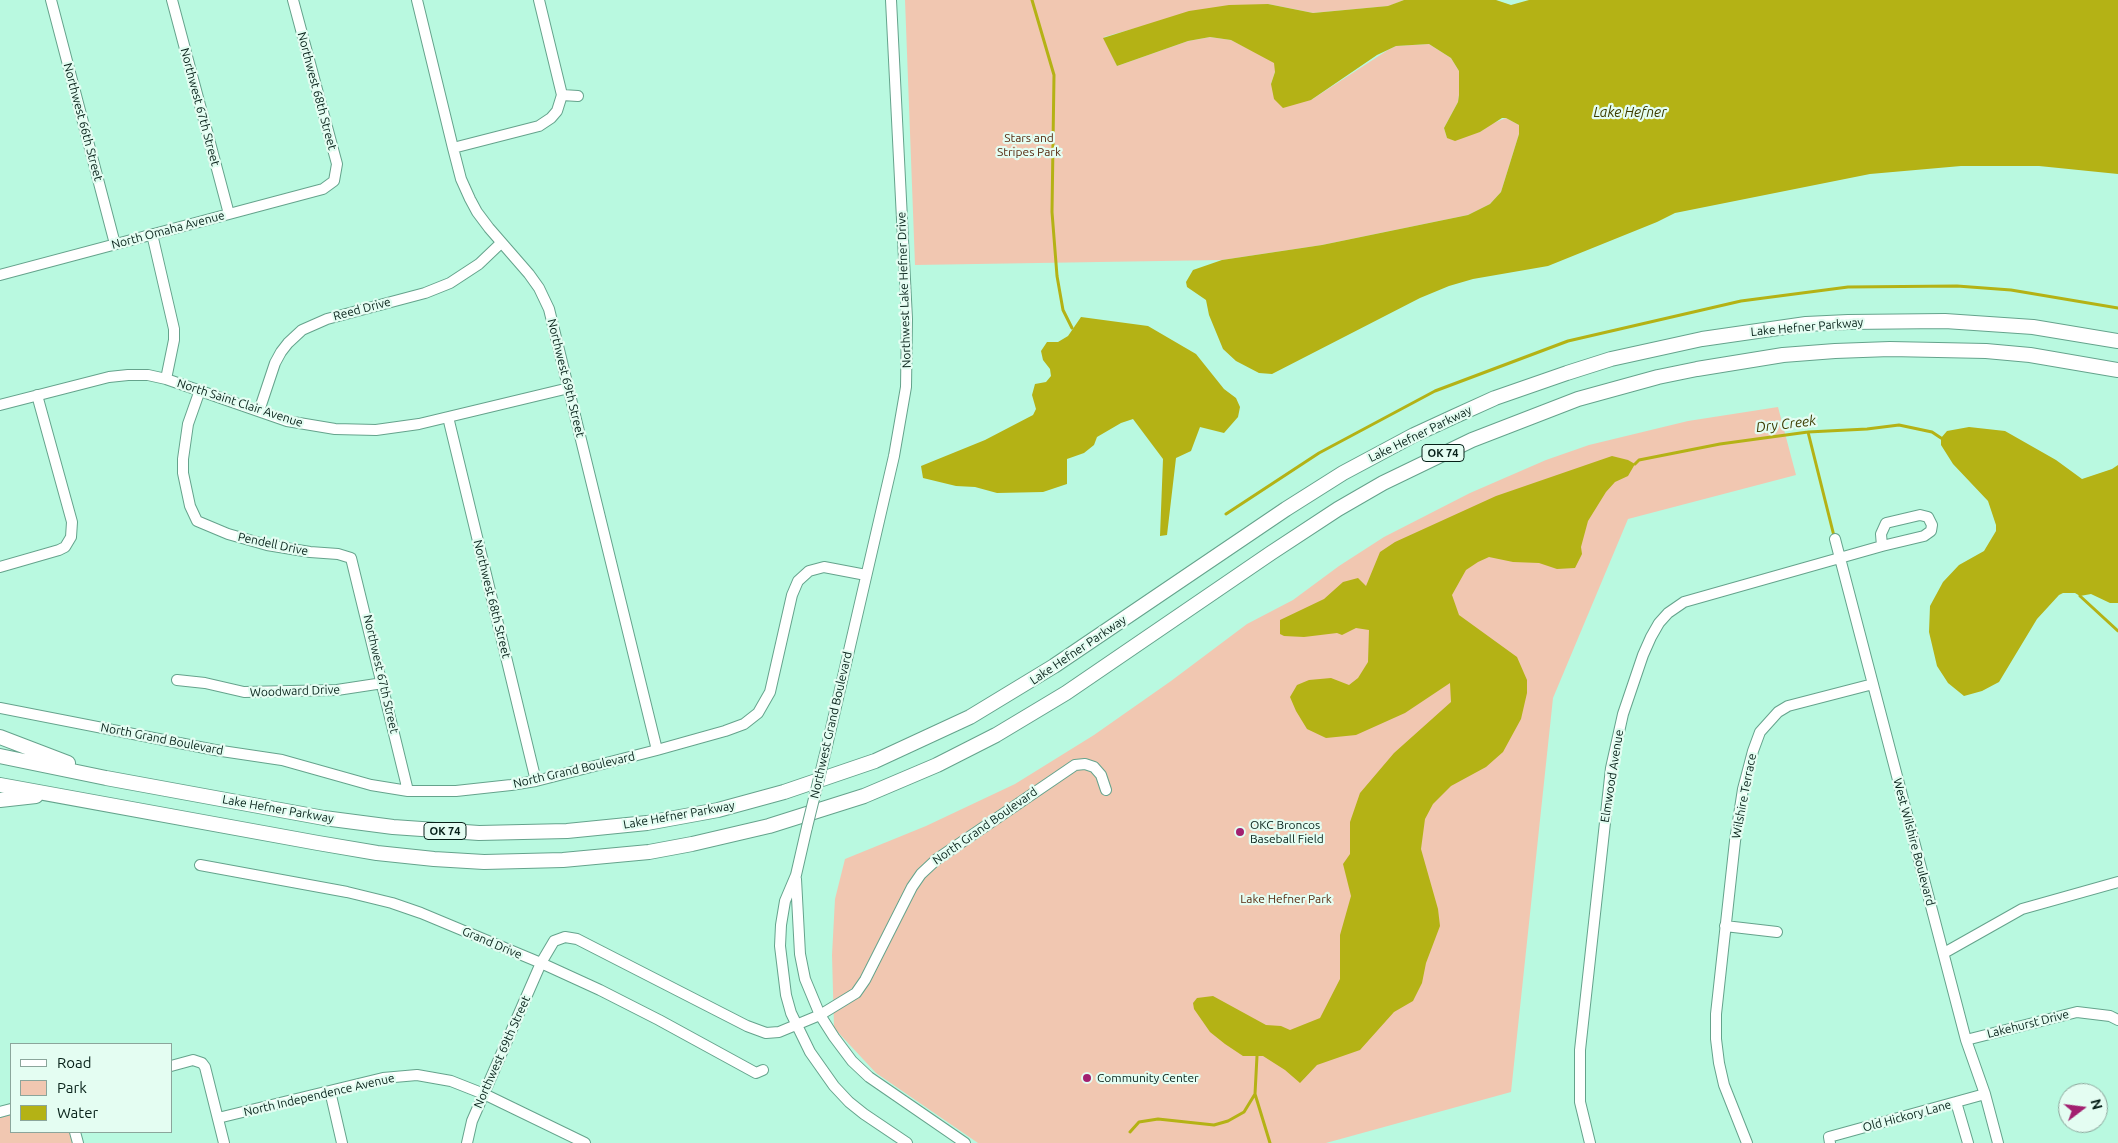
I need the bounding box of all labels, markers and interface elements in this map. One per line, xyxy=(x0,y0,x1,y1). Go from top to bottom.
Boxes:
street label: Northwest 68th Street xyxy=(294,30,340,152)
street label: Northwest 67th Street xyxy=(177,46,223,168)
street label: Northwest 66th Street xyxy=(60,61,106,183)
water label: Lake Hefner xyxy=(1594,104,1666,120)
park label: Stars and Stripes Park xyxy=(997,131,1061,159)
street label: North Omaha Avenue xyxy=(110,208,226,252)
street label: Northwest Lake Hefner Drive xyxy=(894,212,914,368)
street label: Reed Drive xyxy=(332,294,392,324)
street label: Lake Hefner Parkway xyxy=(1750,315,1864,339)
street label: Northwest 69th Street xyxy=(544,317,588,439)
street label: North Saint Clair Avenue xyxy=(175,376,305,430)
street label: Lake Hefner Parkway xyxy=(1366,403,1474,465)
water label: Dry Creek xyxy=(1755,412,1817,436)
road number: OK 74 xyxy=(1422,444,1464,462)
street label: Pendell Drive xyxy=(237,530,309,558)
street label: Northwest 68th Street xyxy=(470,538,514,660)
street label: Lake Hefner Parkway xyxy=(1027,612,1129,688)
street label: Northwest 67th Street xyxy=(360,613,402,735)
street label: Northwest Grand Boulevard xyxy=(807,650,855,800)
street label: Woodward Drive xyxy=(250,682,340,700)
street label: North Grand Boulevard xyxy=(99,720,225,758)
street label: Elmwood Avenue xyxy=(1598,729,1626,823)
street label: North Grand Boulevard xyxy=(512,749,636,791)
street label: Wilshire Terrace xyxy=(1729,752,1759,840)
street label: West Wilshire Boulevard xyxy=(1890,777,1938,907)
street label: North Grand Boulevard xyxy=(930,784,1040,868)
street label: Lake Hefner Parkway xyxy=(221,792,335,826)
street label: Lake Hefner Parkway xyxy=(622,798,736,832)
place label: OKC Broncos Baseball Field xyxy=(1250,818,1324,846)
road number: OK 74 xyxy=(424,822,466,839)
marker: OKC Broncos Baseball Field xyxy=(1234,826,1246,838)
park label: Lake Hefner Park xyxy=(1240,892,1332,906)
street label: Grand Drive xyxy=(460,924,524,962)
street label: Northwest 69th Street xyxy=(471,994,533,1110)
street label: Lakehurst Drive xyxy=(1985,1007,2071,1041)
legend xyxy=(10,1043,172,1133)
text: Road xyxy=(57,1054,92,1071)
street label: North Independence Avenue xyxy=(242,1071,396,1119)
place label: Community Center xyxy=(1097,1071,1199,1085)
marker: Community Center xyxy=(1081,1072,1093,1084)
text: Park xyxy=(57,1079,87,1096)
north arrow xyxy=(2058,1083,2108,1133)
street label: Old Hickory Lane xyxy=(1861,1097,1953,1135)
text: N xyxy=(2087,1097,2106,1111)
text: Water xyxy=(57,1104,98,1121)

